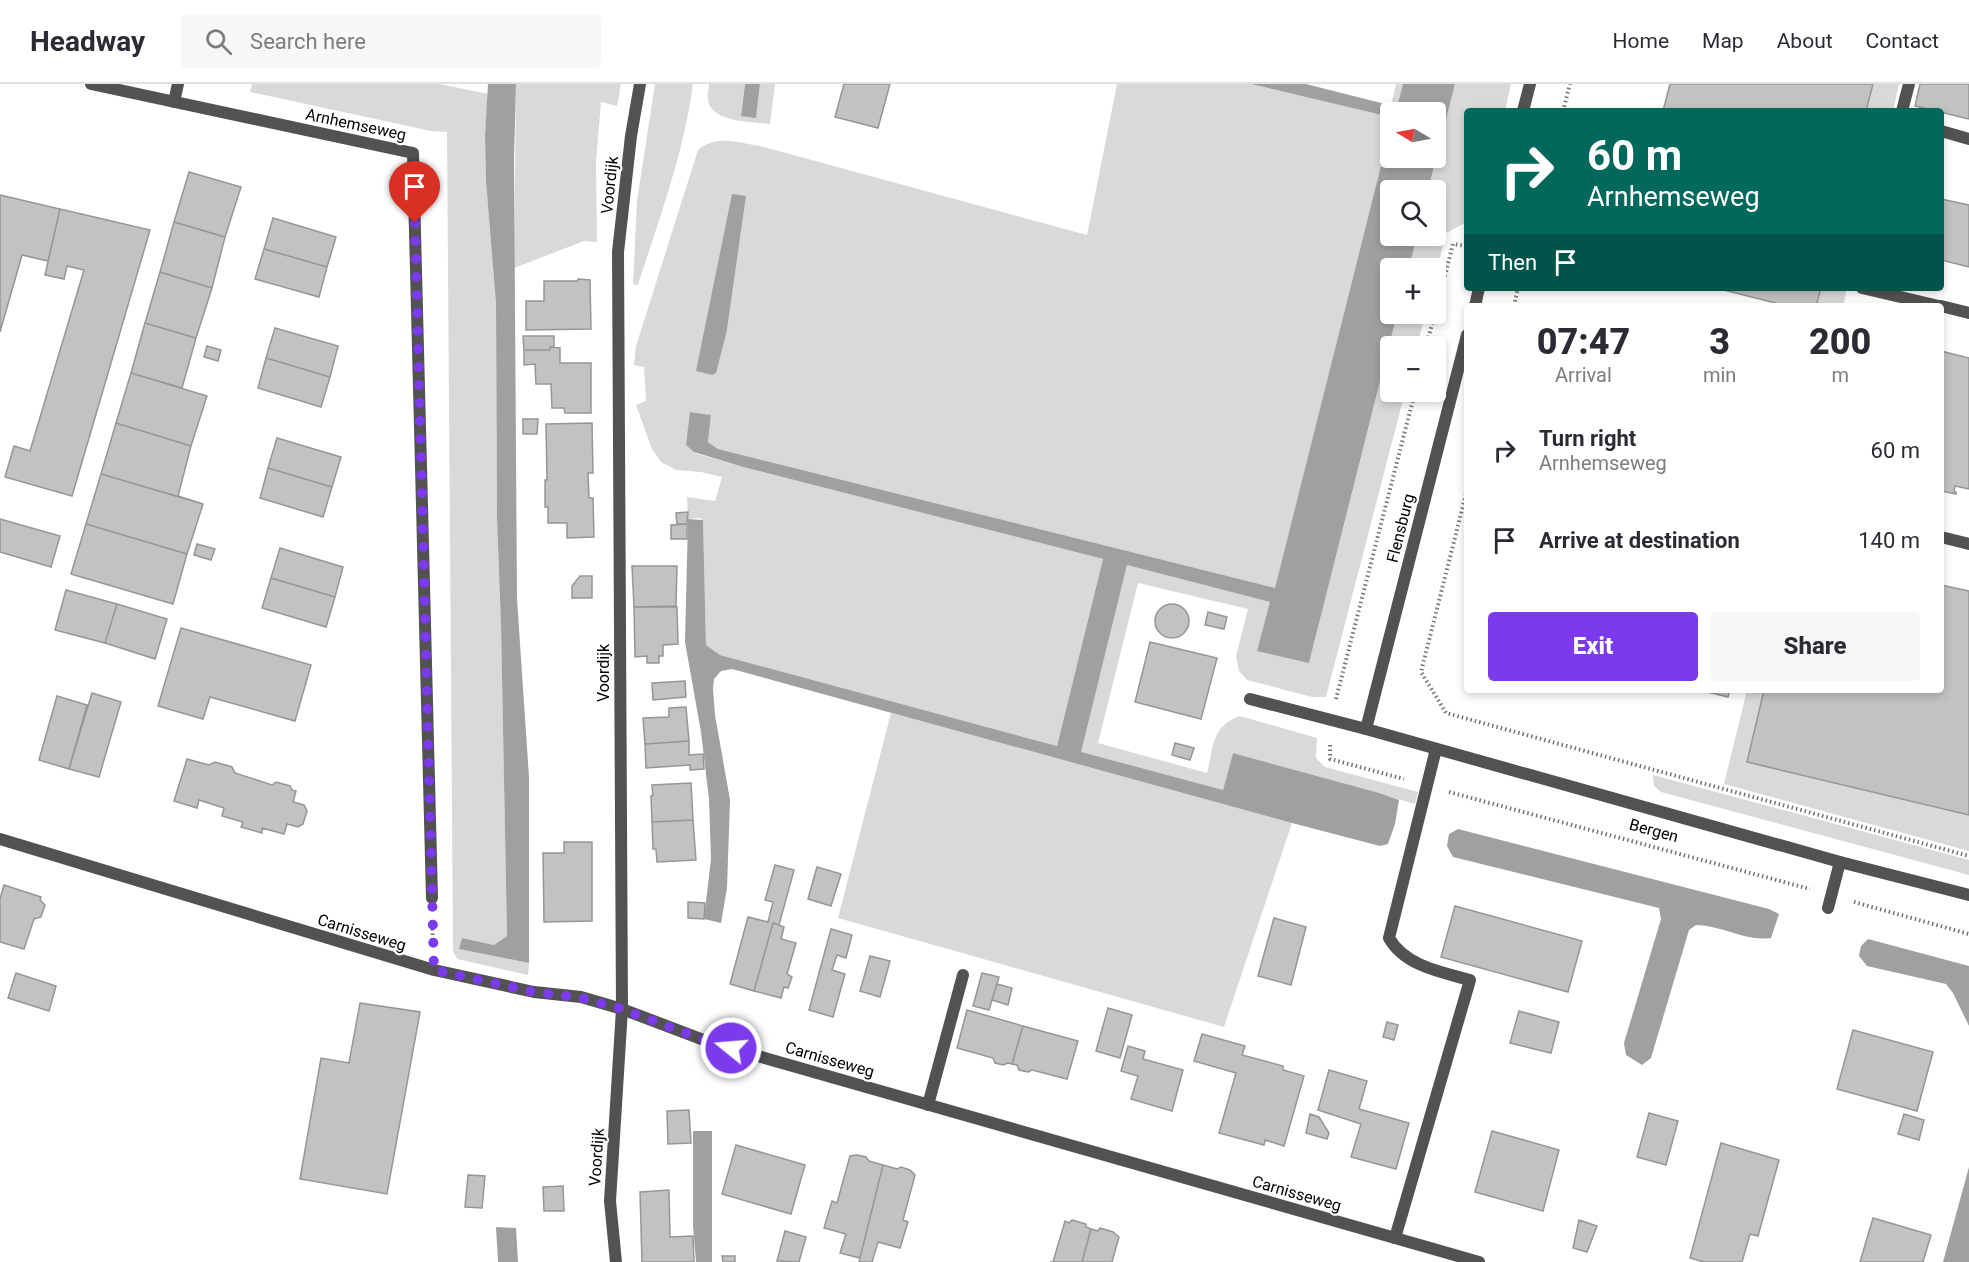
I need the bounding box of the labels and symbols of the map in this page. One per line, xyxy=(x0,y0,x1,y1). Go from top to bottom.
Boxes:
north arrow xyxy=(1380,102,1446,168)
street label: Arnhemseweg xyxy=(304,105,408,144)
street label: Voordijk xyxy=(597,154,622,215)
pin xyxy=(389,161,440,223)
street label: Flensburg xyxy=(1383,492,1418,565)
street label: Voordijk xyxy=(594,643,613,702)
street label: Bergen xyxy=(1627,815,1680,846)
street label: Carnisseweg xyxy=(315,910,409,955)
position arrow xyxy=(699,1016,763,1080)
street label: Carnisseweg xyxy=(783,1038,877,1081)
street label: Voordijk xyxy=(585,1126,608,1187)
street label: Carnisseweg xyxy=(1250,1172,1344,1215)

